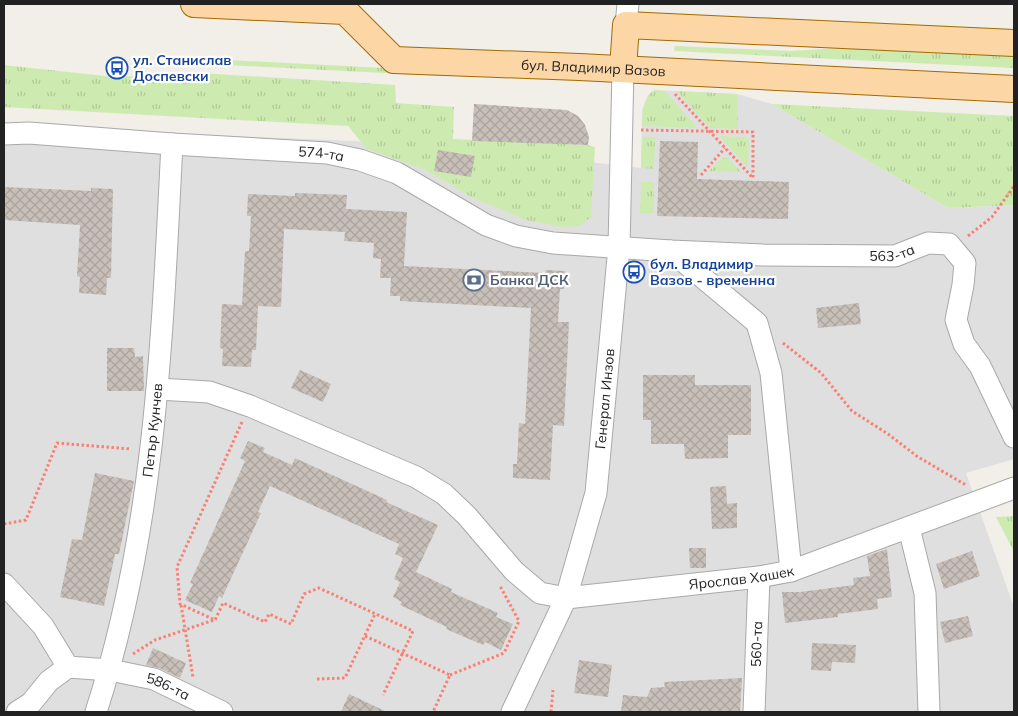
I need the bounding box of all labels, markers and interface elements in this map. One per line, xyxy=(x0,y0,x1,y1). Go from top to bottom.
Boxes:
place label: ул. Станислав Доспевски xyxy=(133,51,231,85)
bus stop icon: ул. Станислав Доспевски xyxy=(105,56,129,80)
street label: бул. Владимир Вазов xyxy=(521,56,666,80)
street label: 574-та xyxy=(298,142,346,165)
street label: 563-та xyxy=(869,240,917,265)
place label: бул. Владимир Вазов - временна xyxy=(650,255,775,289)
bus stop icon: бул. Владимир Вазов - временна xyxy=(622,260,646,284)
bank icon: Банка ДСК xyxy=(462,268,486,292)
place label: Банка ДСК xyxy=(490,271,569,289)
street label: Генерал Инзов xyxy=(591,347,618,450)
street label: Петър Кунчев xyxy=(138,382,166,478)
street label: Ярослав Хашек xyxy=(688,562,796,594)
street label: 560-та xyxy=(747,621,766,667)
street label: 586-та xyxy=(145,669,193,704)

